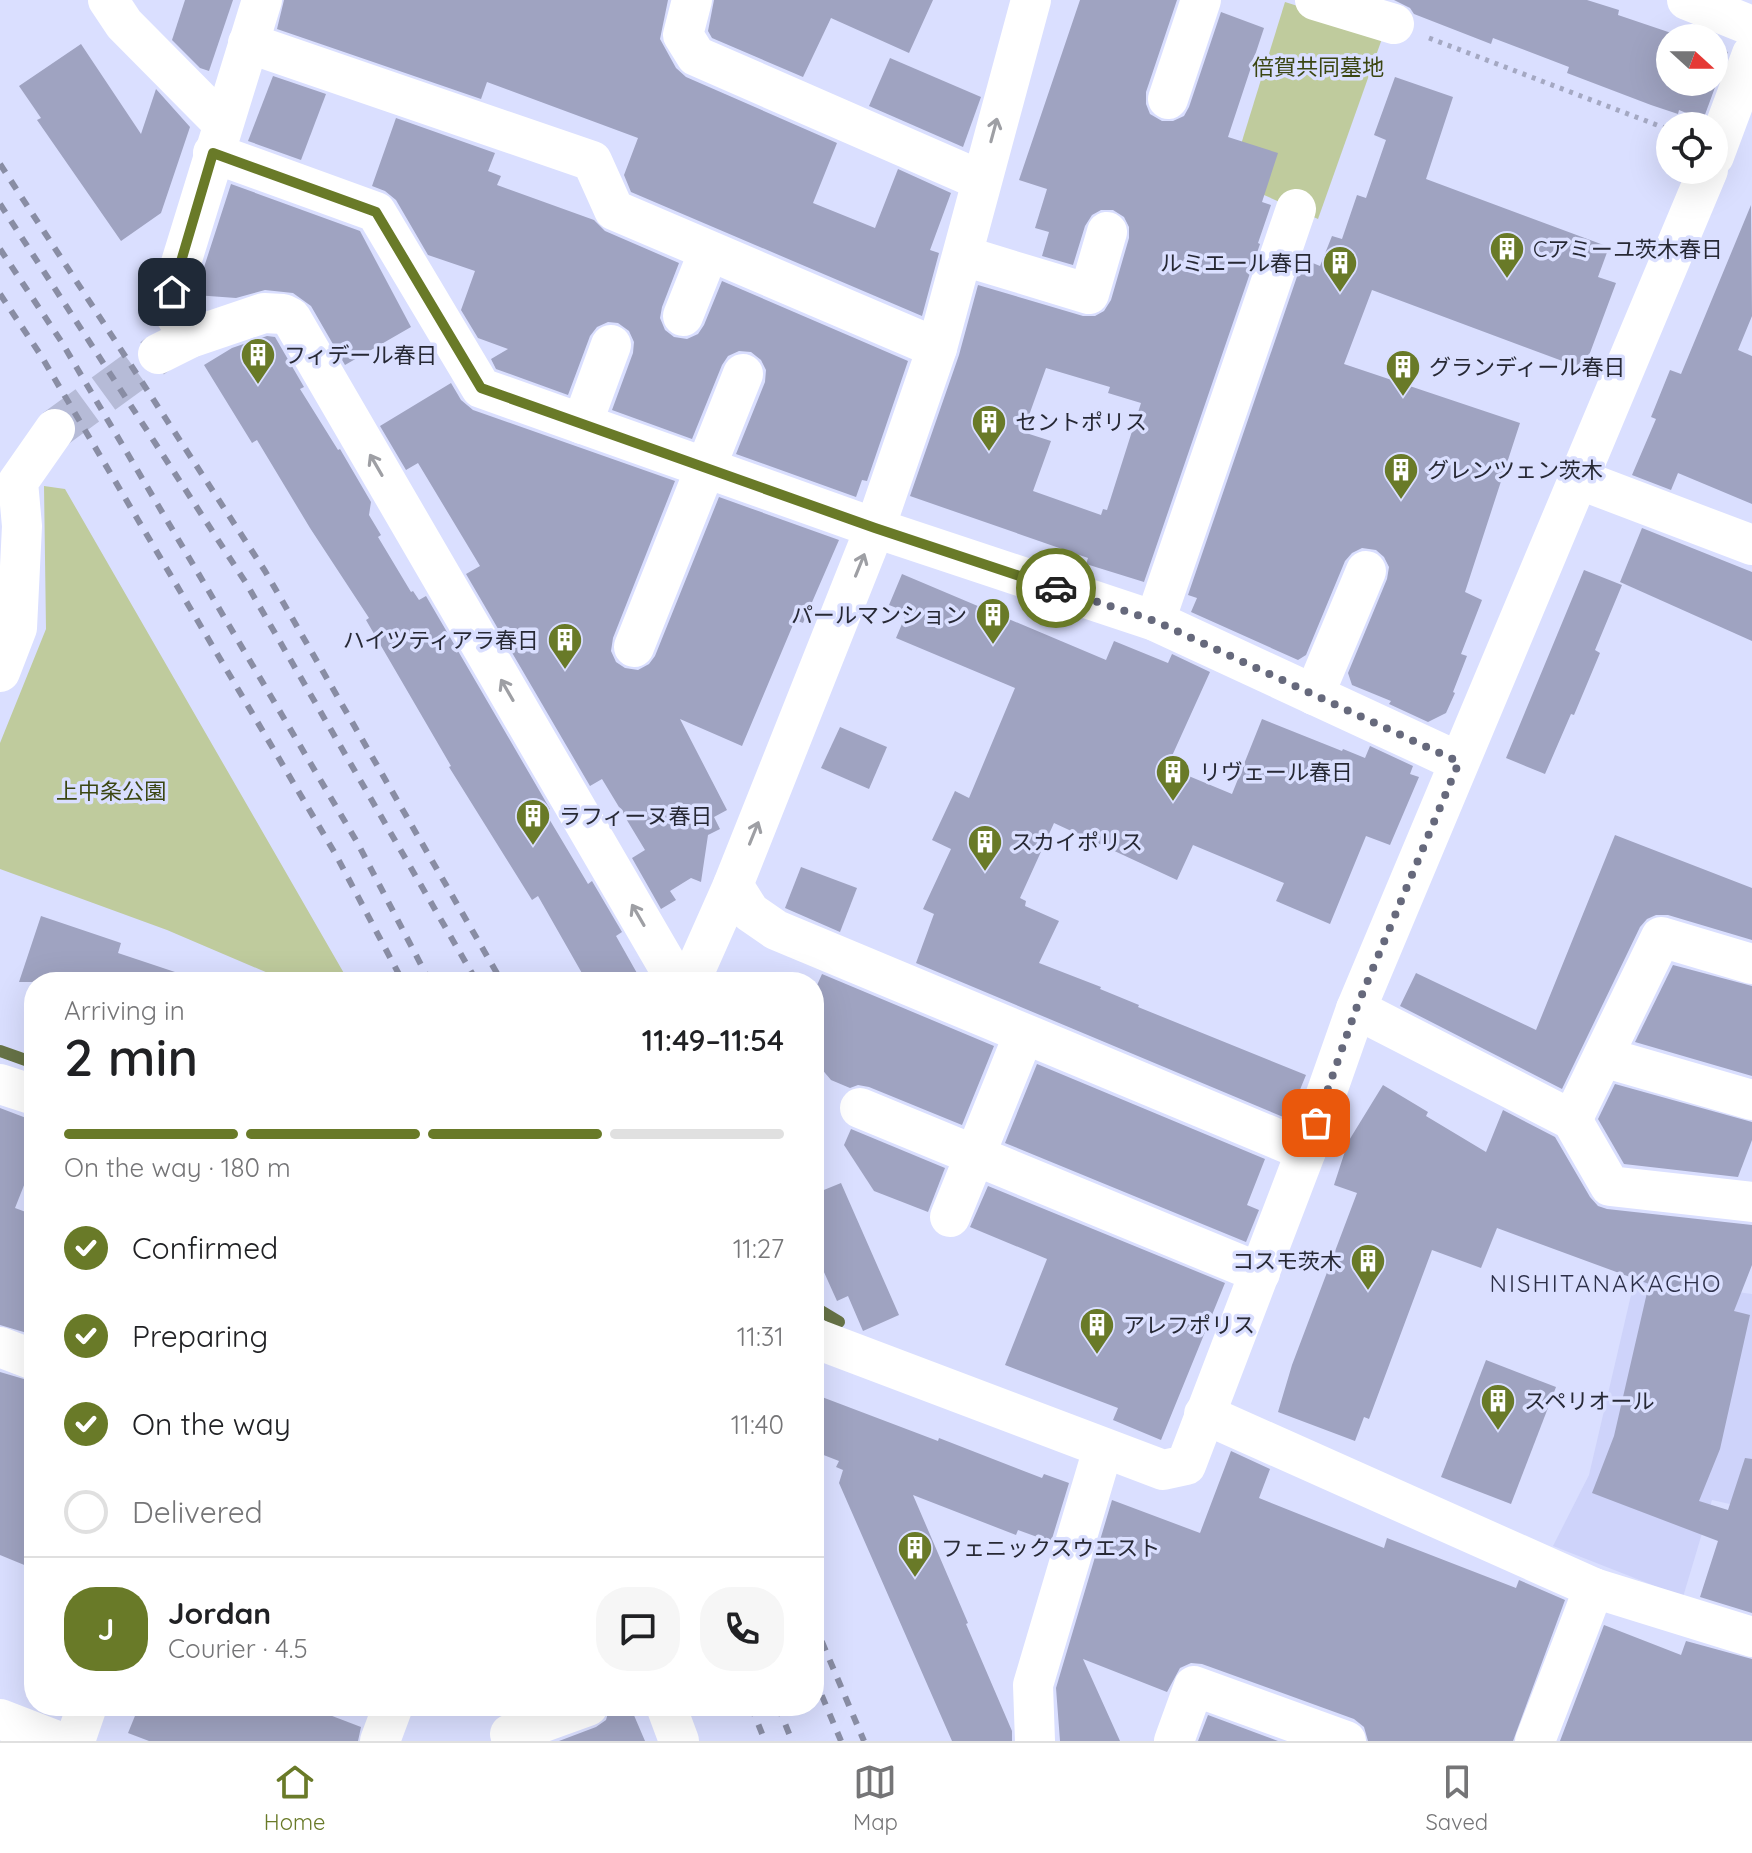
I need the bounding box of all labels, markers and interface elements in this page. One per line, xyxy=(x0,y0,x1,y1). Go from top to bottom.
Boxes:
north arrow xyxy=(1656,24,1728,96)
map controls xyxy=(1656,24,1728,184)
park label: 倍賀共同墓地 xyxy=(1252,53,1384,81)
button: locate xyxy=(1656,112,1728,184)
one-way arrow xyxy=(987,118,1002,144)
building icon: Cアミーユ茨木春日 xyxy=(1488,230,1526,280)
place label: Cアミーユ茨木春日 xyxy=(1533,235,1723,263)
building icon: ルミエール春日 xyxy=(1321,244,1359,294)
place label: ルミエール春日 xyxy=(1160,249,1314,277)
pin xyxy=(138,258,206,326)
icon: home xyxy=(150,270,194,314)
building icon: フィデール春日 xyxy=(239,336,277,386)
place label: フィデール春日 xyxy=(284,341,438,369)
building icon: グランディール春日 xyxy=(1384,348,1422,398)
place label: グランディール春日 xyxy=(1429,353,1625,381)
building icon: セントポリス xyxy=(970,403,1008,453)
place label: セントポリス xyxy=(1015,408,1147,436)
building icon: グレンツェン茨木 xyxy=(1382,451,1420,501)
one-way arrow xyxy=(368,454,384,477)
place label: グレンツェン茨木 xyxy=(1427,456,1603,484)
courier xyxy=(1016,548,1096,628)
one-way arrow xyxy=(854,553,868,578)
icon: car xyxy=(1034,566,1078,610)
building icon: パールマンション xyxy=(974,596,1012,646)
place label: パールマンション xyxy=(791,601,967,629)
building icon: ハイツティアラ春日 xyxy=(546,621,584,671)
place label: ハイツティアラ春日 xyxy=(343,626,539,654)
one-way arrow xyxy=(499,679,515,702)
building icon: リヴェール春日 xyxy=(1154,753,1192,803)
place label: リヴェール春日 xyxy=(1199,758,1353,786)
park label: 上中条公園 xyxy=(56,777,166,805)
building icon: ラフィーヌ春日 xyxy=(514,797,552,847)
place label: ラフィーヌ春日 xyxy=(559,802,713,830)
one-way arrow xyxy=(748,821,762,846)
building icon: スカイポリス xyxy=(966,823,1004,873)
place label: スカイポリス xyxy=(1011,828,1143,856)
one-way arrow xyxy=(630,904,646,927)
text: Arriving in xyxy=(64,994,185,1027)
text: 11:49–11:54 xyxy=(642,1021,784,1059)
text: 2 min xyxy=(64,1024,198,1089)
pin xyxy=(1282,1089,1350,1157)
icon: bag xyxy=(1294,1101,1338,1145)
text: On the way · 180 m xyxy=(64,1151,291,1184)
icon: check xyxy=(64,1226,108,1270)
text: Confirmed xyxy=(132,1229,278,1267)
text: 11:27 xyxy=(733,1232,784,1265)
building icon: コスモ茨木 xyxy=(1349,1242,1387,1292)
place label: コスモ茨木 xyxy=(1232,1247,1342,1275)
district label: NISHITANAKACHO xyxy=(1489,1268,1723,1298)
building icon: アレフポリス xyxy=(1078,1306,1116,1356)
place label: アレフポリス xyxy=(1123,1311,1255,1339)
icon: check xyxy=(64,1314,108,1358)
text: Preparing xyxy=(132,1317,268,1355)
text: 11:31 xyxy=(737,1320,784,1353)
building icon: スペリオール xyxy=(1479,1382,1517,1432)
place label: スペリオール xyxy=(1524,1387,1654,1415)
icon: check xyxy=(64,1402,108,1446)
text: On the way xyxy=(132,1405,291,1443)
text: 11:40 xyxy=(731,1408,784,1441)
text: Delivered xyxy=(132,1493,263,1531)
building icon: フェニックスウエスト xyxy=(896,1529,934,1579)
place label: フェニックスウエスト xyxy=(941,1534,1160,1562)
button: chat xyxy=(596,1587,680,1671)
button: phone xyxy=(700,1587,784,1671)
text: Jordan xyxy=(168,1594,271,1632)
text: J xyxy=(98,1610,114,1648)
text: Courier · 4.5 xyxy=(168,1632,308,1665)
tab: Home xyxy=(264,1760,325,1836)
tab: Map xyxy=(853,1760,898,1836)
tab: Saved xyxy=(1425,1760,1488,1836)

